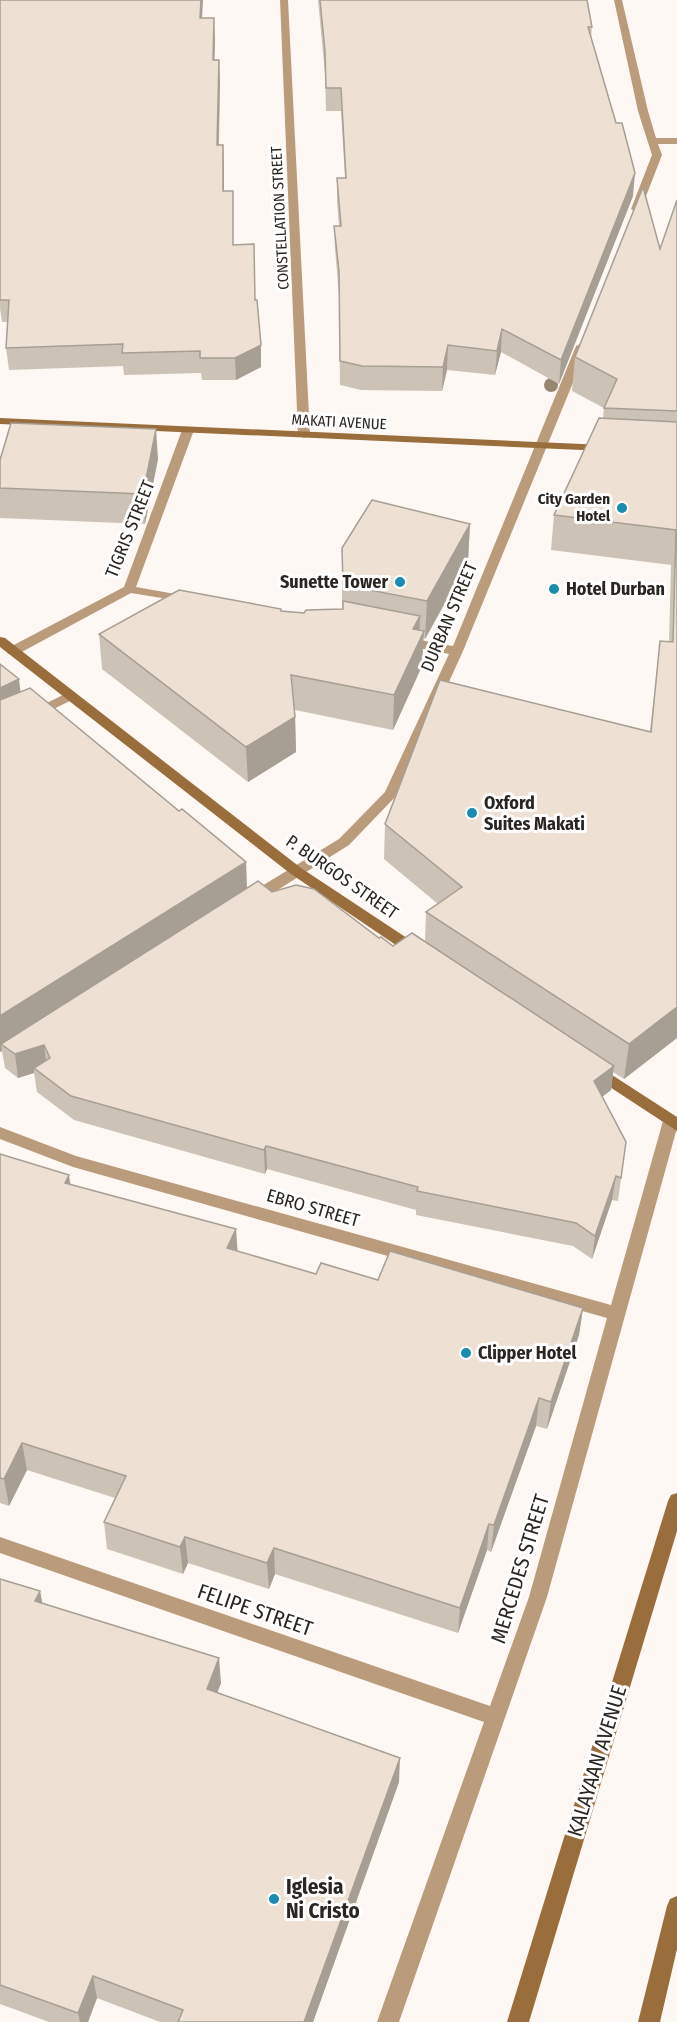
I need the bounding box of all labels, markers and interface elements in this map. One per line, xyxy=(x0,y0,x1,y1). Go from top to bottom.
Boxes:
street label: CONSTELLATION STREET xyxy=(267,146,293,290)
street label: MAKATI AVENUE xyxy=(291,411,387,433)
street label: TIGRIS STREET xyxy=(101,477,160,581)
place label: City Garden Hotel xyxy=(538,490,611,525)
marker: City Garden Hotel xyxy=(615,501,629,515)
street label: DURBAN STREET xyxy=(416,558,482,675)
place label: Sunette Tower xyxy=(280,571,388,593)
marker: Sunette Tower xyxy=(393,575,407,589)
place label: Hotel Durban xyxy=(566,578,665,600)
marker: Hotel Durban xyxy=(547,582,561,596)
place label: Oxford Suites Makati xyxy=(484,792,585,835)
marker: Oxford Suites Makati xyxy=(465,806,479,820)
street label: P. BURGOS STREET xyxy=(282,830,403,924)
street label: EBRO STREET xyxy=(264,1184,363,1232)
place label: Clipper Hotel xyxy=(478,1342,576,1364)
marker: Clipper Hotel xyxy=(459,1346,473,1360)
street label: MERCEDES STREET xyxy=(485,1491,555,1647)
street label: FELIPE STREET xyxy=(194,1578,316,1642)
street label: KALAYAAN AVENUE xyxy=(562,1682,632,1840)
place label: Iglesia Ni Cristo xyxy=(286,1874,360,1924)
marker: Iglesia Ni Cristo xyxy=(267,1892,281,1906)

